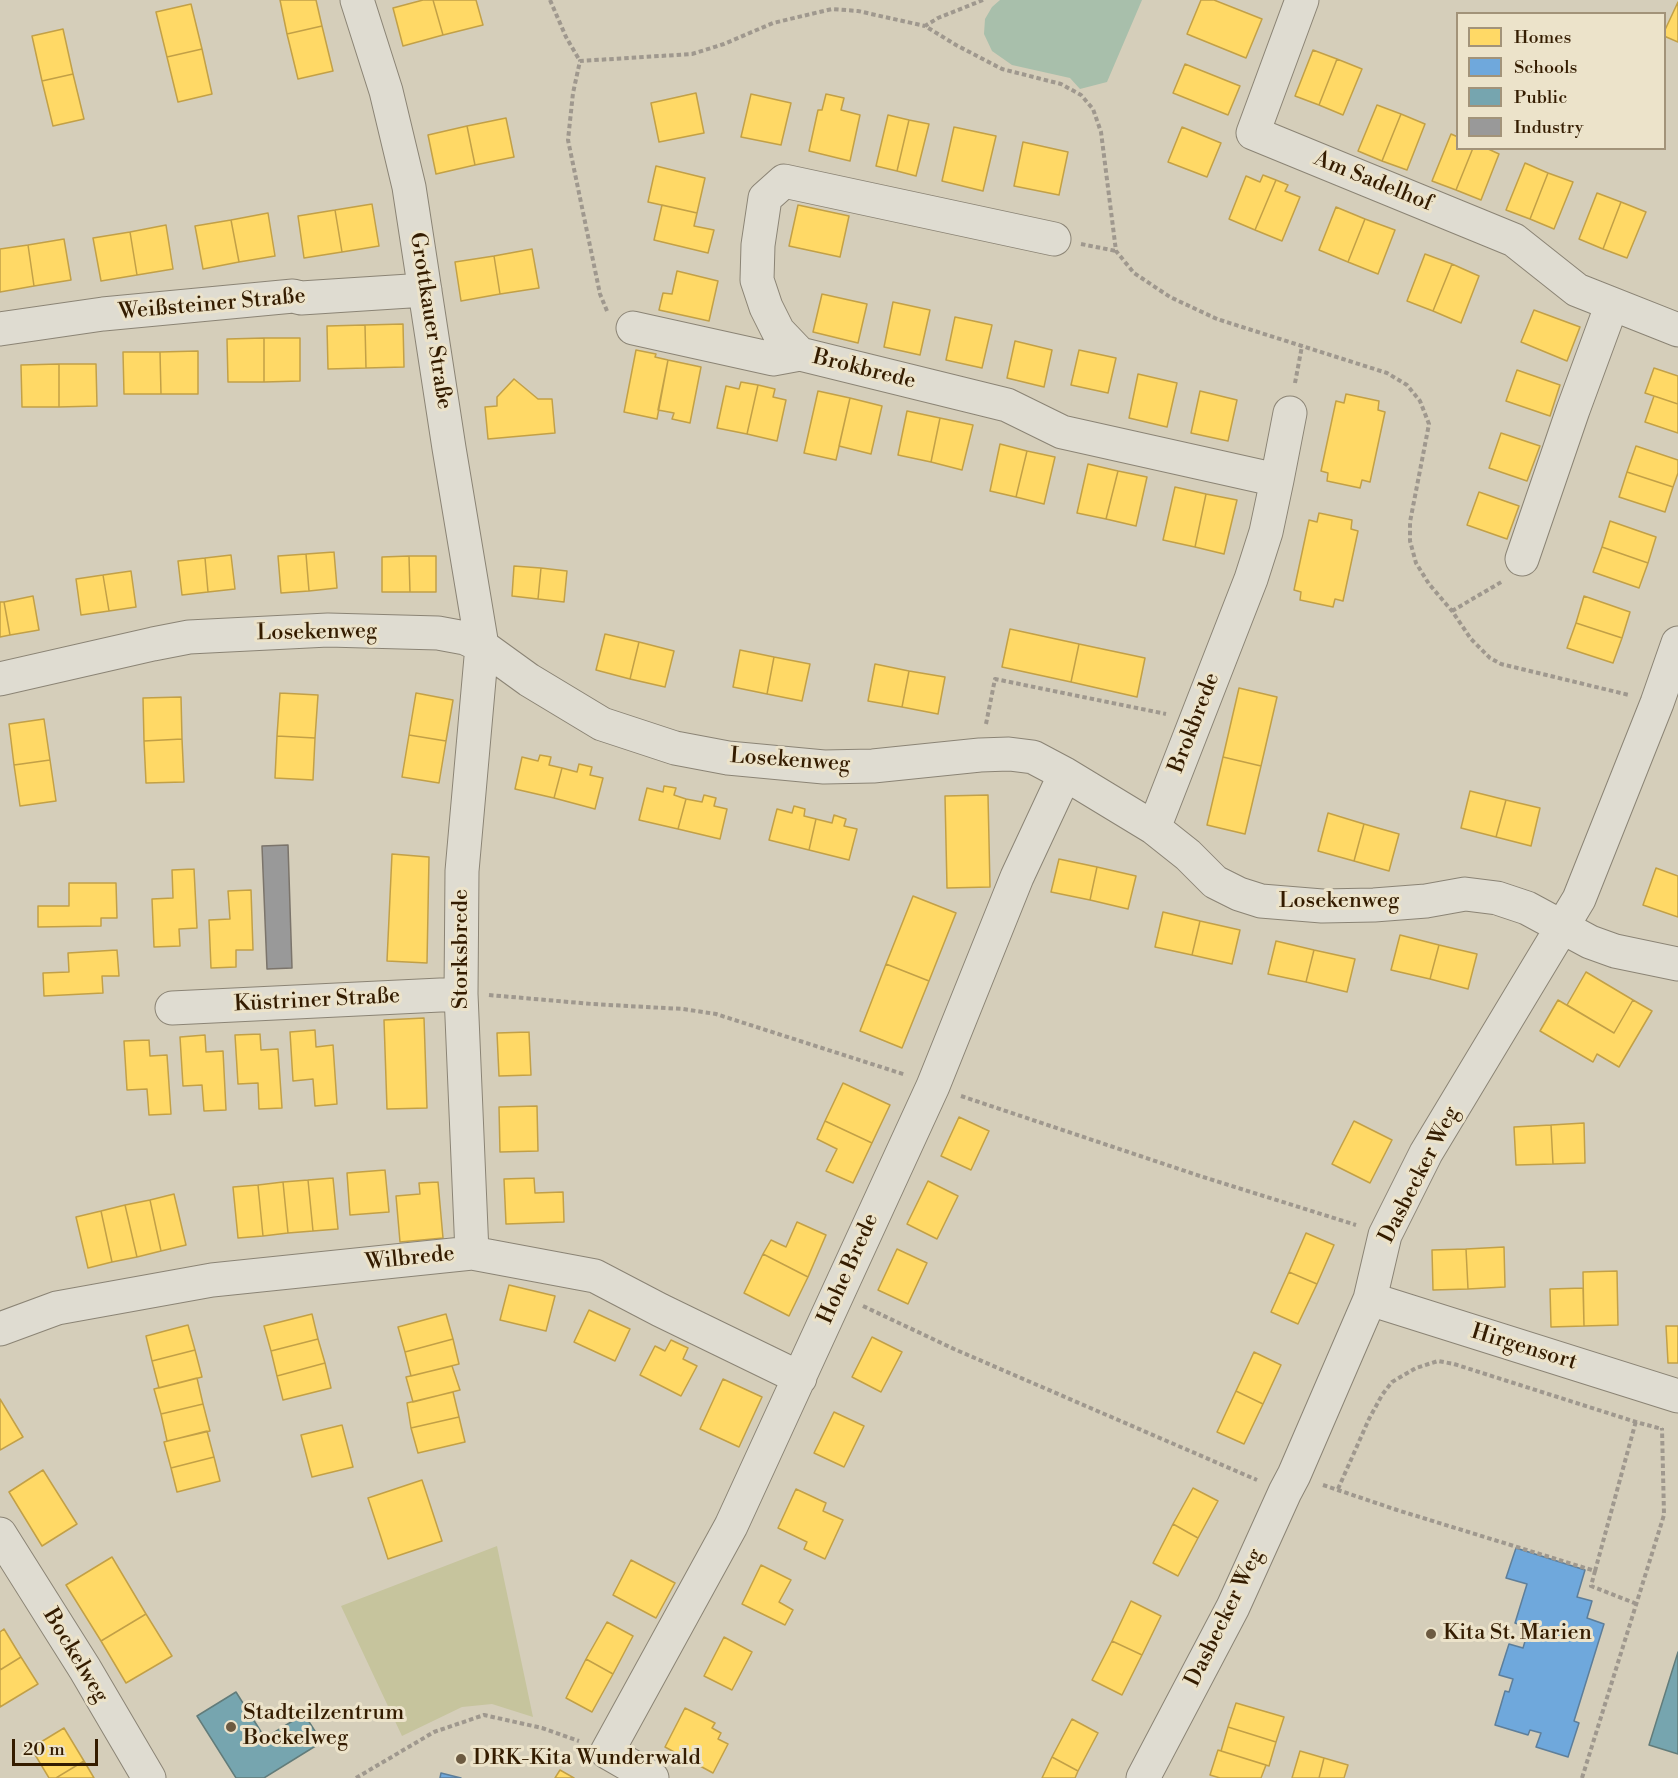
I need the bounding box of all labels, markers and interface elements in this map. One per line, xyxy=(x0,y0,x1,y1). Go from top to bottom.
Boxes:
legend xyxy=(1456,12,1666,150)
text: Homes xyxy=(1514,26,1571,49)
text: Schools xyxy=(1514,56,1577,79)
text: Public xyxy=(1514,86,1567,109)
text: Industry xyxy=(1514,116,1584,139)
street label: Am Sadelhof xyxy=(1310,146,1436,218)
street label: Grottkauer Straße xyxy=(403,231,457,411)
street label: Weißsteiner Straße xyxy=(117,284,307,326)
street label: Brokbrede xyxy=(810,344,918,396)
street label: Losekenweg xyxy=(256,619,378,647)
street label: Brokbrede xyxy=(1164,669,1226,777)
street label: Losekenweg xyxy=(729,744,851,778)
street label: Storksbrede xyxy=(449,889,475,1009)
street label: Losekenweg xyxy=(1279,889,1399,915)
street label: Küstriner Straße xyxy=(233,983,401,1019)
street label: Dasbecker Weg xyxy=(1374,1102,1466,1248)
street label: Hohe Brede xyxy=(813,1210,885,1328)
street label: Wilbrede xyxy=(364,1241,456,1277)
street label: Hirgensort xyxy=(1468,1319,1580,1377)
street label: Dasbecker Weg xyxy=(1180,1545,1270,1691)
street label: Bockelweg xyxy=(37,1604,113,1708)
place label: Kita St. Marien xyxy=(1443,1621,1592,1647)
marker: Kita St. Marien xyxy=(1424,1627,1438,1641)
place label: Stadteilzentrum Bockelweg xyxy=(243,1701,404,1753)
marker: Stadteilzentrum Bockelweg xyxy=(224,1720,238,1734)
scale bar xyxy=(15,1727,100,1765)
text: 20 m xyxy=(23,1738,65,1761)
place label: DRK-Kita Wunderwald xyxy=(473,1746,701,1772)
marker: DRK-Kita Wunderwald xyxy=(454,1752,468,1766)

